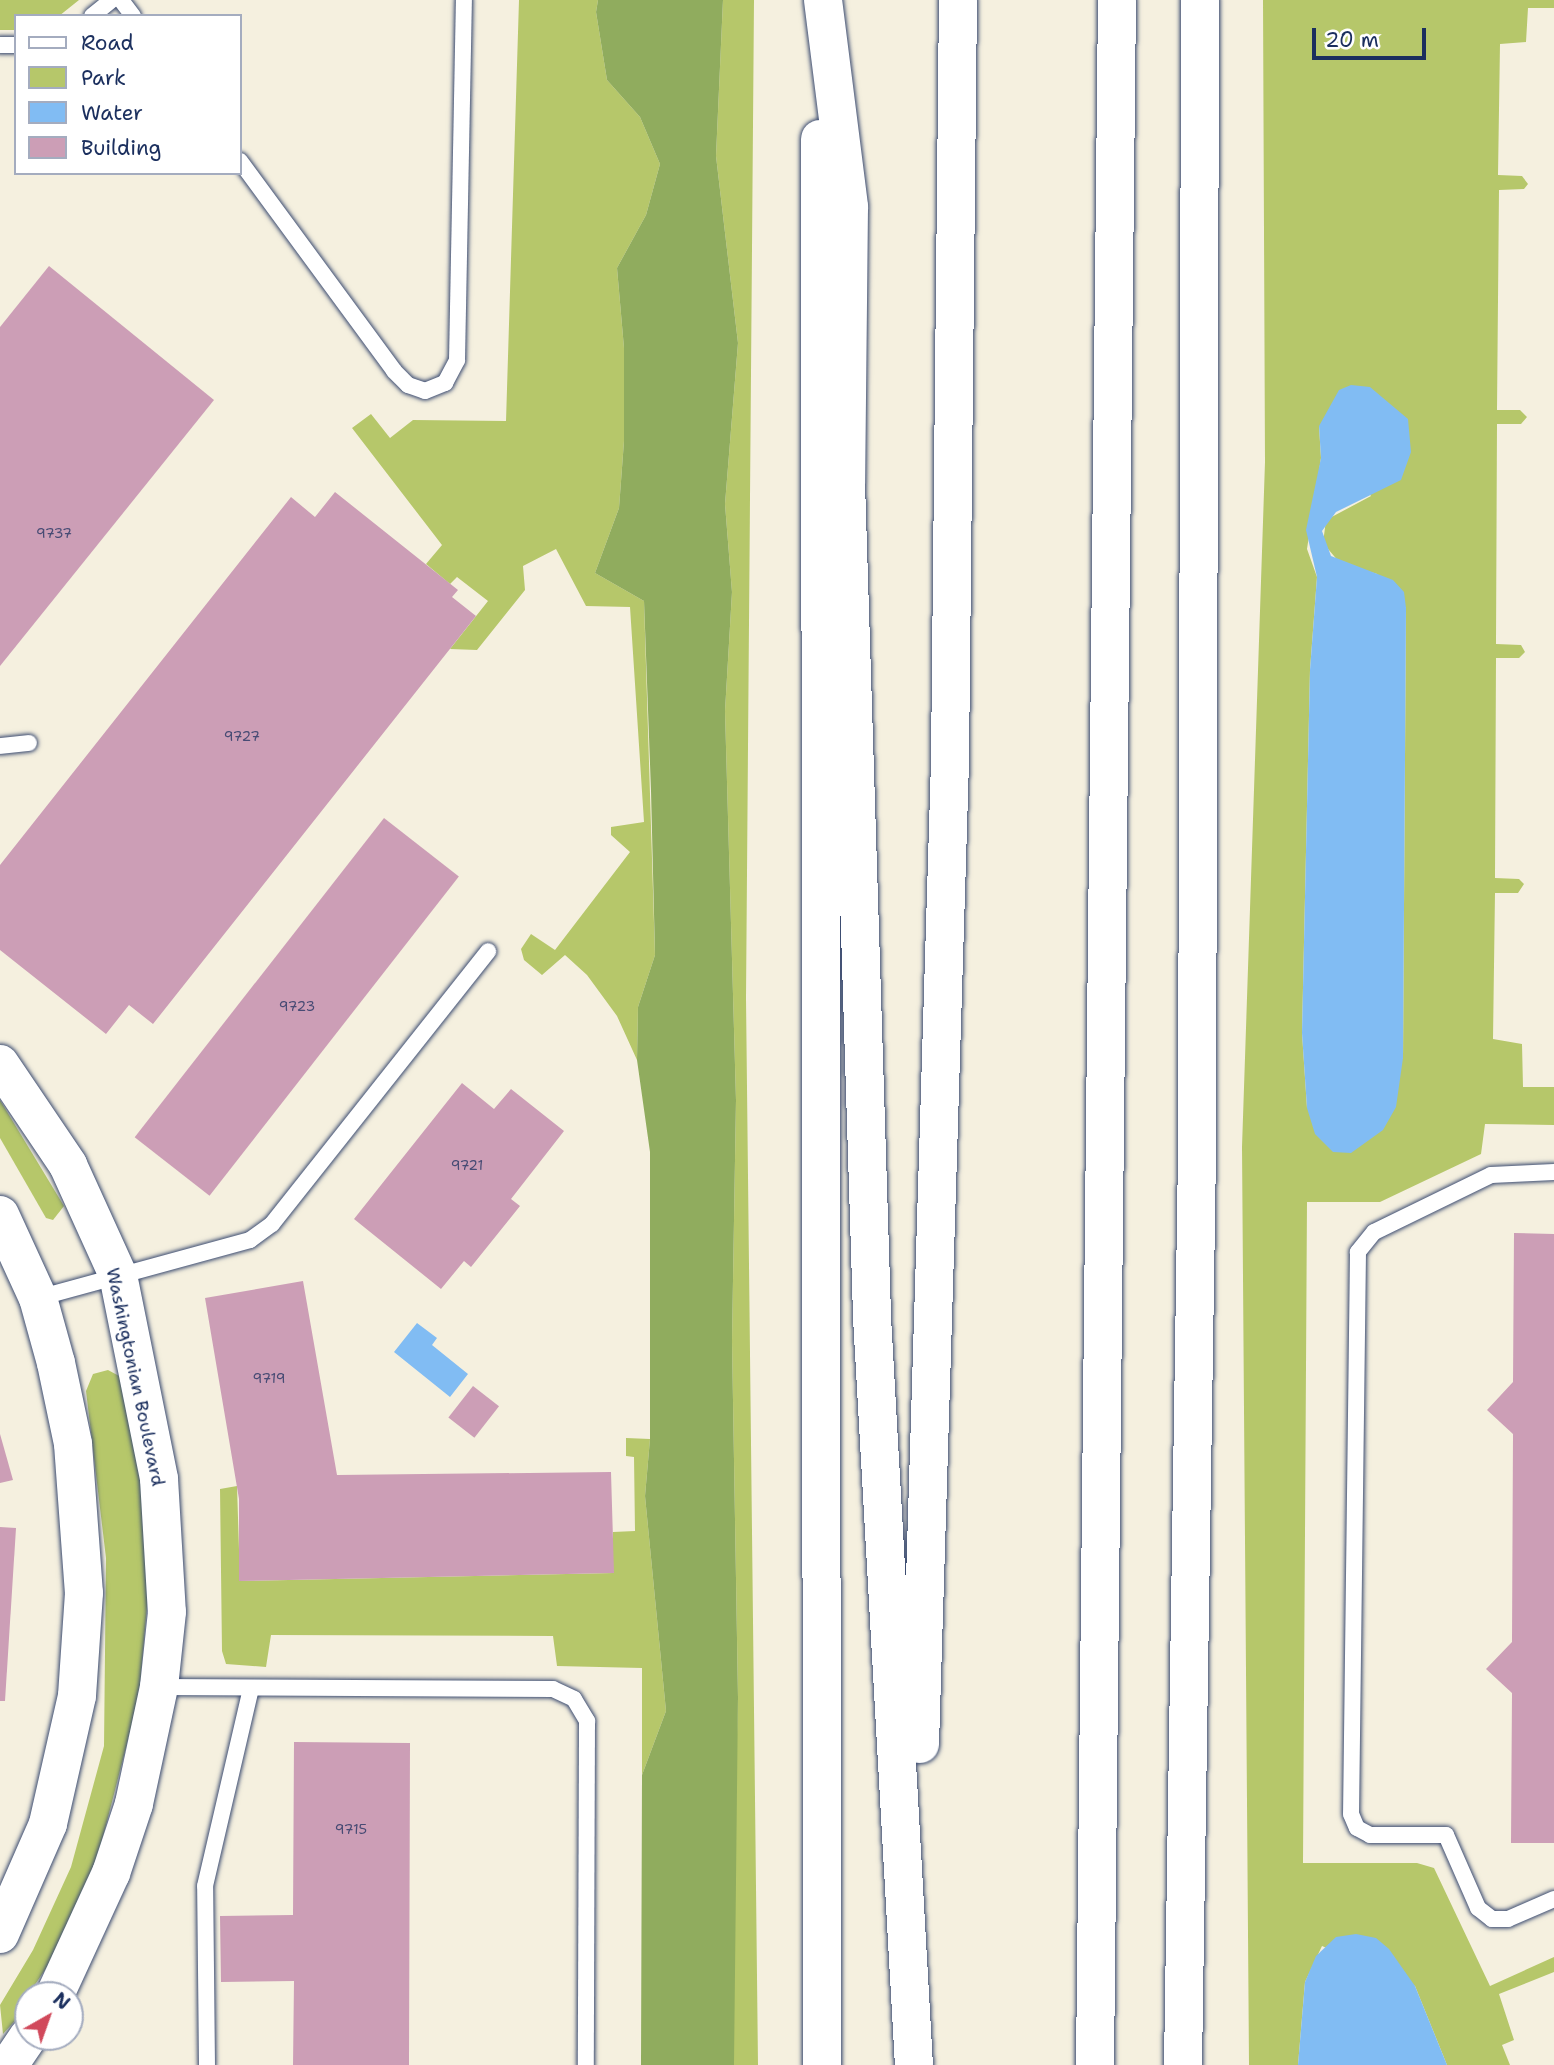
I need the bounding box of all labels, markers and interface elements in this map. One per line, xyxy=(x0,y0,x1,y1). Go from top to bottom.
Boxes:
legend xyxy=(14,14,242,175)
scale bar xyxy=(1316,14,1430,58)
text: 20 m xyxy=(1325,26,1379,54)
text: Road xyxy=(81,29,134,57)
text: Park xyxy=(81,64,126,92)
text: Water xyxy=(81,99,143,127)
text: Building xyxy=(81,134,161,162)
house number: 9737 xyxy=(36,525,72,541)
house number: 9727 xyxy=(224,728,260,744)
house number: 9723 xyxy=(279,998,315,1014)
house number: 9721 xyxy=(451,1157,483,1173)
street label: Washingtonian Boulevard xyxy=(101,1266,169,1488)
house number: 9719 xyxy=(252,1370,286,1386)
house number: 9715 xyxy=(335,1821,367,1837)
north arrow xyxy=(14,1981,84,2051)
text: N xyxy=(48,1987,75,2015)

